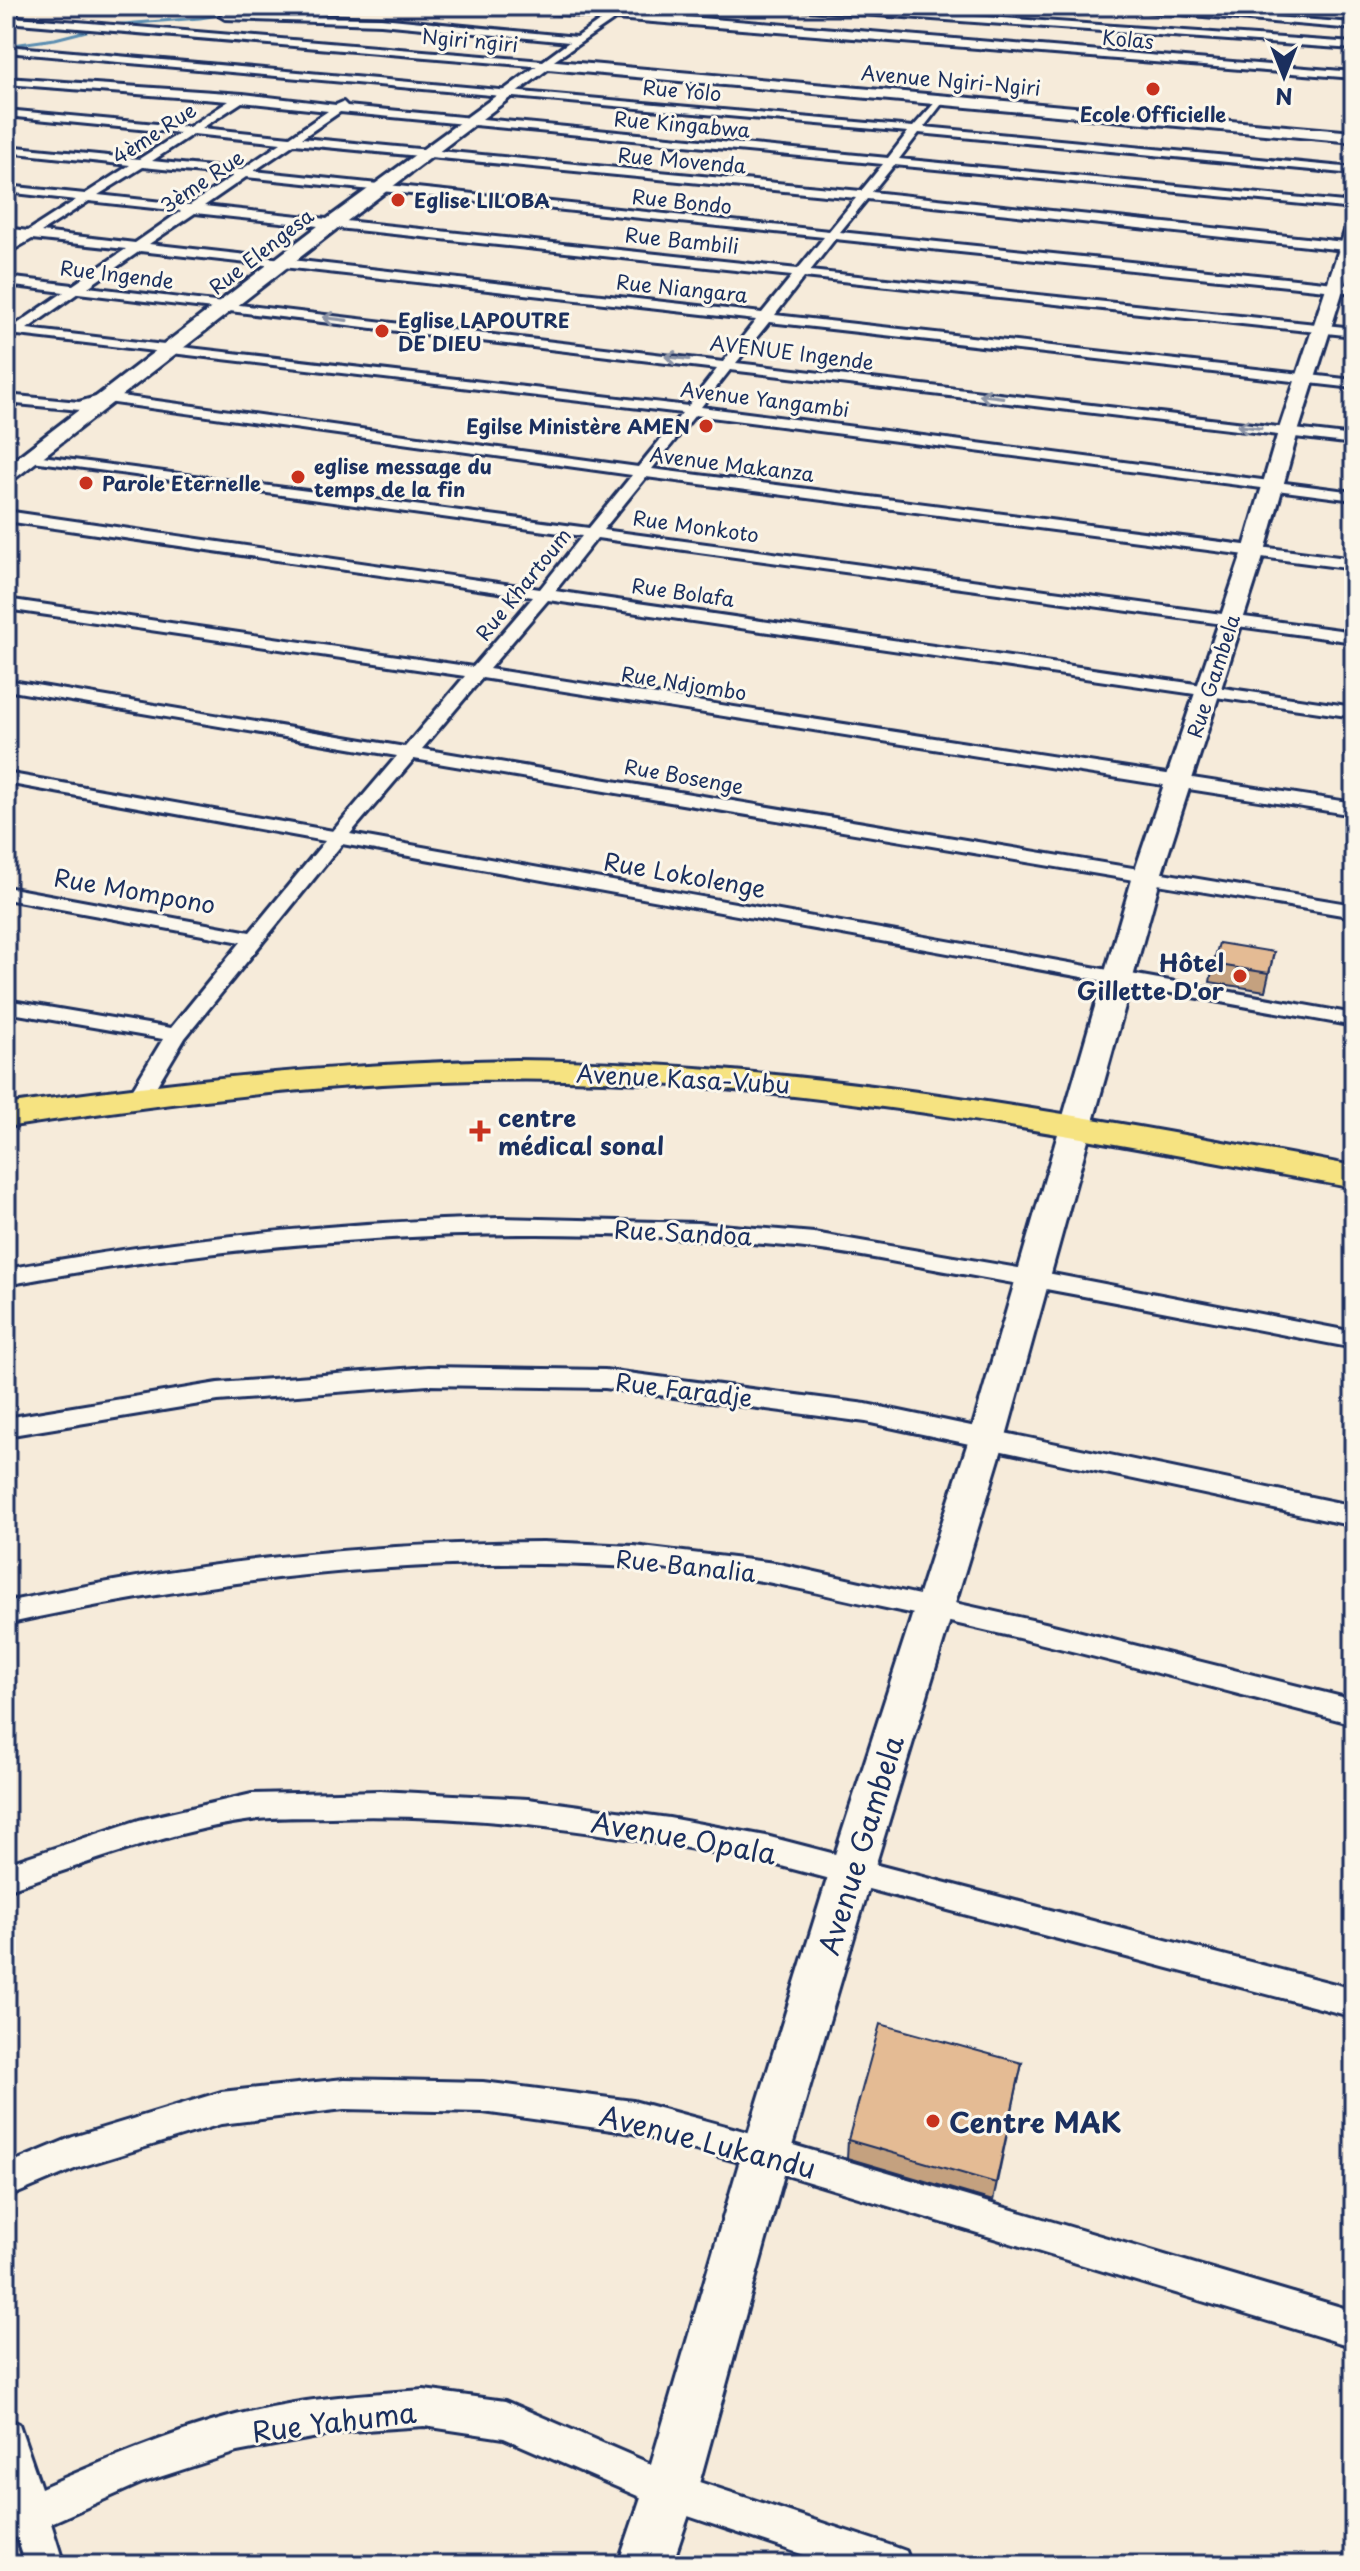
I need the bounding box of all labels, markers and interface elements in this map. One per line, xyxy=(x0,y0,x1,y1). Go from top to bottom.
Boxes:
street label: Ngiri ngiri xyxy=(420,21,520,59)
street label: Kolas xyxy=(1101,22,1155,56)
north arrow xyxy=(1244,36,1324,116)
street label: Avenue Ngiri-Ngiri xyxy=(860,57,1042,103)
street label: Rue Yolo xyxy=(641,72,723,108)
marker: Ecole Officielle xyxy=(1144,80,1162,98)
text: N xyxy=(1275,81,1293,114)
street label: 4ème Rue xyxy=(106,95,202,171)
place label: Ecole Officielle xyxy=(1080,99,1226,129)
street label: Rue Kingabwa xyxy=(613,103,752,145)
street label: Rue Movenda xyxy=(617,139,748,181)
street label: 3ème Rue xyxy=(154,142,250,220)
street label: Rue Bondo xyxy=(630,181,734,221)
place label: Eglise LILOBA xyxy=(414,185,550,215)
marker: Eglise LILOBA xyxy=(389,191,407,209)
street label: Rue Elengesa xyxy=(202,200,320,301)
street label: Rue Bambili xyxy=(624,219,740,261)
street label: Rue Ingende xyxy=(58,252,176,296)
street label: Rue Niangara xyxy=(615,266,750,310)
place label: Eglise LAPOUTRE DE DIEU xyxy=(398,305,570,358)
one-way arrow xyxy=(323,311,348,326)
marker: Eglise LAPOUTRE DE DIEU xyxy=(373,322,391,340)
street label: AVENUE Ingende xyxy=(708,327,876,377)
one-way arrow xyxy=(665,350,690,365)
street label: Avenue Yangambi xyxy=(679,374,851,424)
one-way arrow xyxy=(978,388,1005,403)
place label: Egilse Ministère AMEN xyxy=(466,411,690,441)
marker: Egilse Ministère AMEN xyxy=(697,417,715,435)
one-way arrow xyxy=(1237,419,1262,434)
street label: Avenue Makanza xyxy=(648,439,816,489)
place label: eglise message du temps de la fin xyxy=(314,451,492,504)
place label: Parole Eternelle xyxy=(102,468,261,498)
marker: eglise message du temps de la fin xyxy=(289,468,307,486)
marker: Parole Eternelle xyxy=(77,474,95,492)
street label: Rue Monkoto xyxy=(631,502,761,550)
street label: Rue Khartoum xyxy=(468,521,578,647)
street label: Rue Bolafa xyxy=(630,570,737,614)
street label: Rue Gambela xyxy=(1179,610,1247,742)
street label: Rue Ndjombo xyxy=(619,658,749,708)
street label: Rue Bosenge xyxy=(622,751,746,801)
street label: Rue Lokolenge xyxy=(601,842,769,906)
street label: Rue Mompono xyxy=(51,858,219,922)
place label: Hôtel Gillette D'or xyxy=(1077,944,1225,1008)
marker: Hôtel Gillette D'or xyxy=(1231,967,1249,985)
street label: Avenue Kasa-Vubu xyxy=(575,1054,791,1102)
place label: centre médical sonal xyxy=(498,1099,664,1163)
marker: centre médical sonal xyxy=(469,1120,491,1142)
street label: Rue Sandoa xyxy=(613,1210,753,1254)
street label: Rue Faradje xyxy=(613,1363,755,1415)
street label: Rue Banalia xyxy=(614,1540,758,1590)
street label: Avenue Gambela xyxy=(806,1729,914,1960)
street label: Avenue Opala xyxy=(588,1800,780,1874)
street label: Avenue Lukandu xyxy=(595,2093,821,2189)
place label: Centre MAK xyxy=(949,2100,1121,2143)
marker: Centre MAK xyxy=(924,2112,942,2130)
street label: Rue Yahuma xyxy=(249,2390,419,2452)

